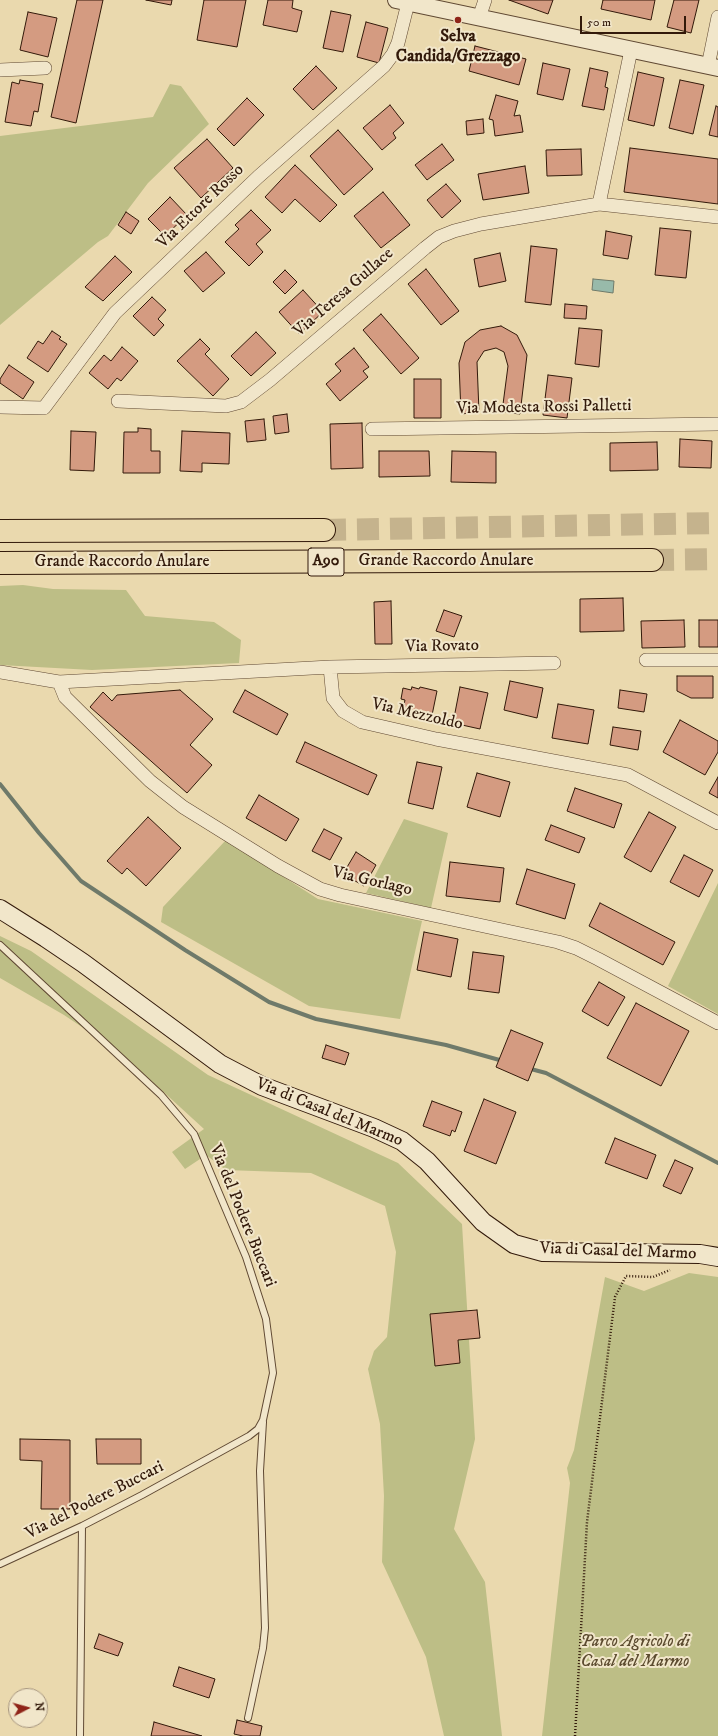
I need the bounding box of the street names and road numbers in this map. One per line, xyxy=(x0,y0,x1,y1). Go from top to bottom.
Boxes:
street label: Via Ettore Rosso xyxy=(153,160,249,254)
street label: Via Teresa Gullace xyxy=(290,244,398,342)
street label: Via Modesta Rossi Palletti xyxy=(456,396,632,420)
road number: A90 xyxy=(308,548,344,576)
street label: Grande Raccordo Anulare xyxy=(359,551,533,571)
street label: Grande Raccordo Anulare xyxy=(35,552,209,572)
street label: Via Rovato xyxy=(405,636,479,658)
street label: Via Mezzoldo xyxy=(369,695,465,735)
street label: Via Gorlago xyxy=(330,863,414,901)
street label: Via di Casal del Marmo xyxy=(252,1074,406,1152)
street label: Via del Podere Buccari xyxy=(204,1142,280,1290)
street label: Via di Casal del Marmo xyxy=(539,1239,697,1265)
street label: Via del Podere Buccari xyxy=(23,1457,167,1545)

